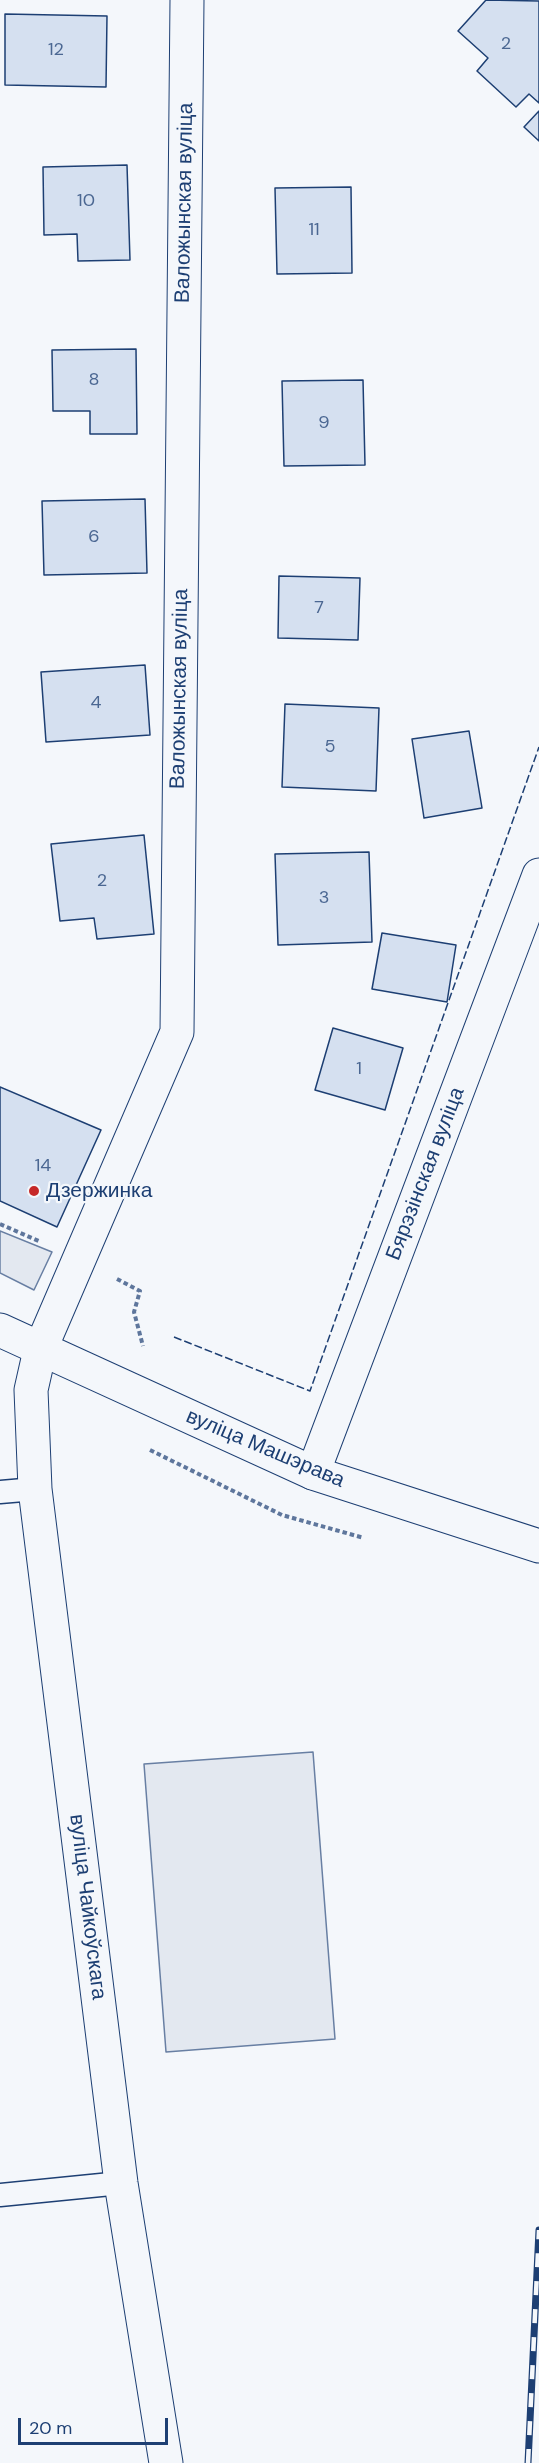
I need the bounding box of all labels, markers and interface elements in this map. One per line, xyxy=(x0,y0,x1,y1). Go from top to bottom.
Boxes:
house number: 2 xyxy=(501,33,511,55)
house number: 12 xyxy=(48,39,64,61)
street label: Валожынская вуліца xyxy=(171,103,199,303)
house number: 10 xyxy=(77,190,95,212)
house number: 11 xyxy=(308,219,320,241)
house number: 8 xyxy=(89,369,99,391)
house number: 9 xyxy=(318,412,330,434)
house number: 6 xyxy=(88,526,100,548)
street label: Валожынская вуліца xyxy=(166,589,194,789)
house number: 7 xyxy=(314,597,324,619)
house number: 4 xyxy=(91,692,101,714)
house number: 5 xyxy=(325,736,335,758)
house number: 2 xyxy=(97,870,107,892)
house number: 3 xyxy=(319,887,329,909)
house number: 1 xyxy=(356,1058,362,1080)
street label: Бярэзінская вуліца xyxy=(381,1084,471,1264)
house number: 14 xyxy=(35,1155,51,1177)
place label: Дзержинка xyxy=(46,1178,152,1204)
marker: Дзержинка xyxy=(27,1184,41,1198)
street label: вуліца Машэрава xyxy=(182,1404,348,1494)
street label: вуліца Чайкоўскага xyxy=(63,1813,111,2001)
scale bar xyxy=(21,2406,171,2444)
text: 20 m xyxy=(29,2416,72,2440)

